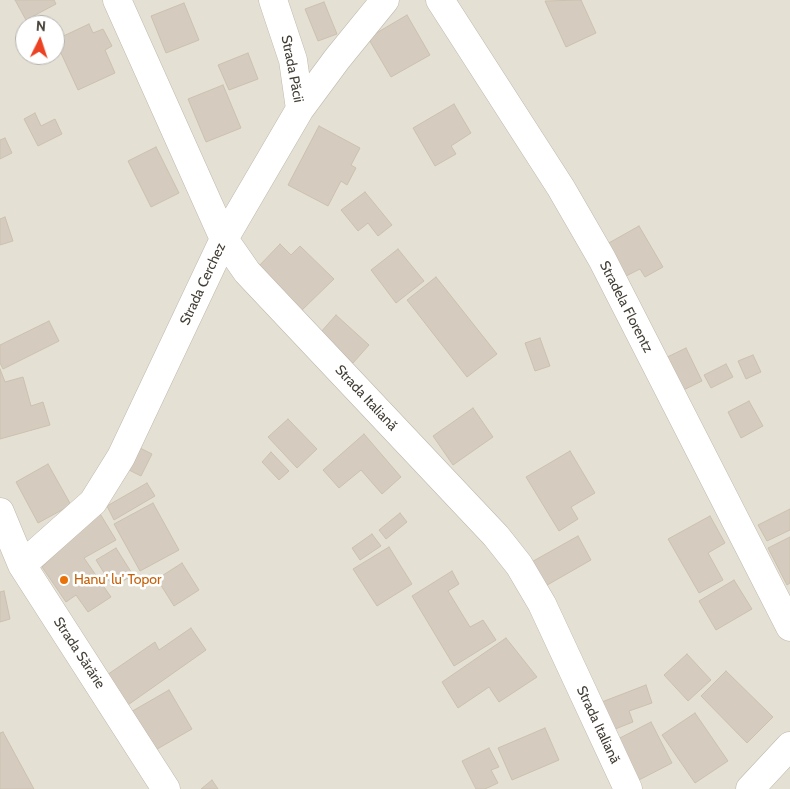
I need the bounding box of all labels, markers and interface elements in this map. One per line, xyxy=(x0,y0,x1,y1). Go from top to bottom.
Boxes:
north arrow xyxy=(15,15,65,65)
text: N xyxy=(35,17,47,35)
street label: Strada Păcii xyxy=(277,34,307,104)
street label: Strada Cerchez xyxy=(177,240,229,328)
street label: Stradela Florentz xyxy=(596,258,656,356)
street label: Strada Italiană xyxy=(331,362,401,434)
place label: Hanu' lu' Topor xyxy=(74,572,161,588)
marker: Hanu' lu' Topor xyxy=(58,574,70,586)
street label: Strada Sărărie xyxy=(50,614,108,692)
street label: Strada Italiană xyxy=(573,683,623,767)

